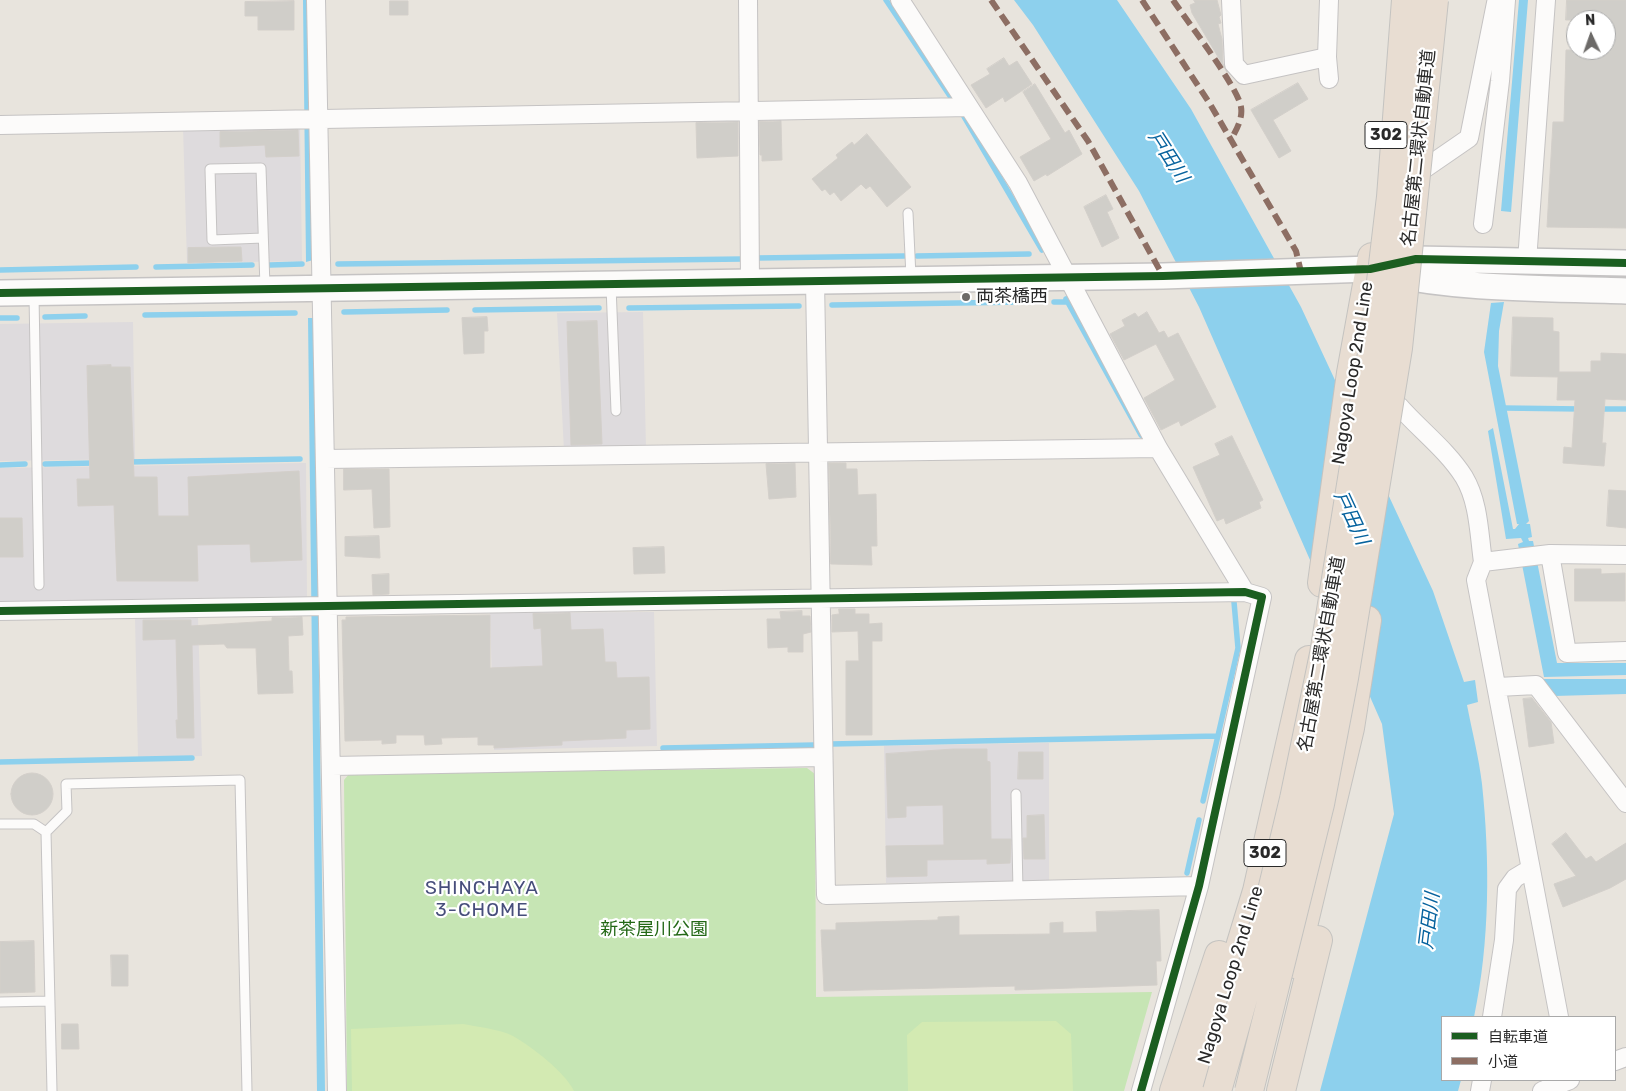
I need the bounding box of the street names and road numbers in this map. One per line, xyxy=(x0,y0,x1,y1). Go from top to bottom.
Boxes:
street label: 名古屋第二環状自動車道 xyxy=(1398,48,1440,248)
road number: 302 xyxy=(1365,122,1407,148)
street label: Nagoya Loop 2nd Line xyxy=(1328,280,1378,466)
street label: 名古屋第二環状自動車道 xyxy=(1294,555,1350,753)
road number: 302 xyxy=(1244,840,1286,866)
street label: Nagoya Loop 2nd Line xyxy=(1194,883,1268,1067)

